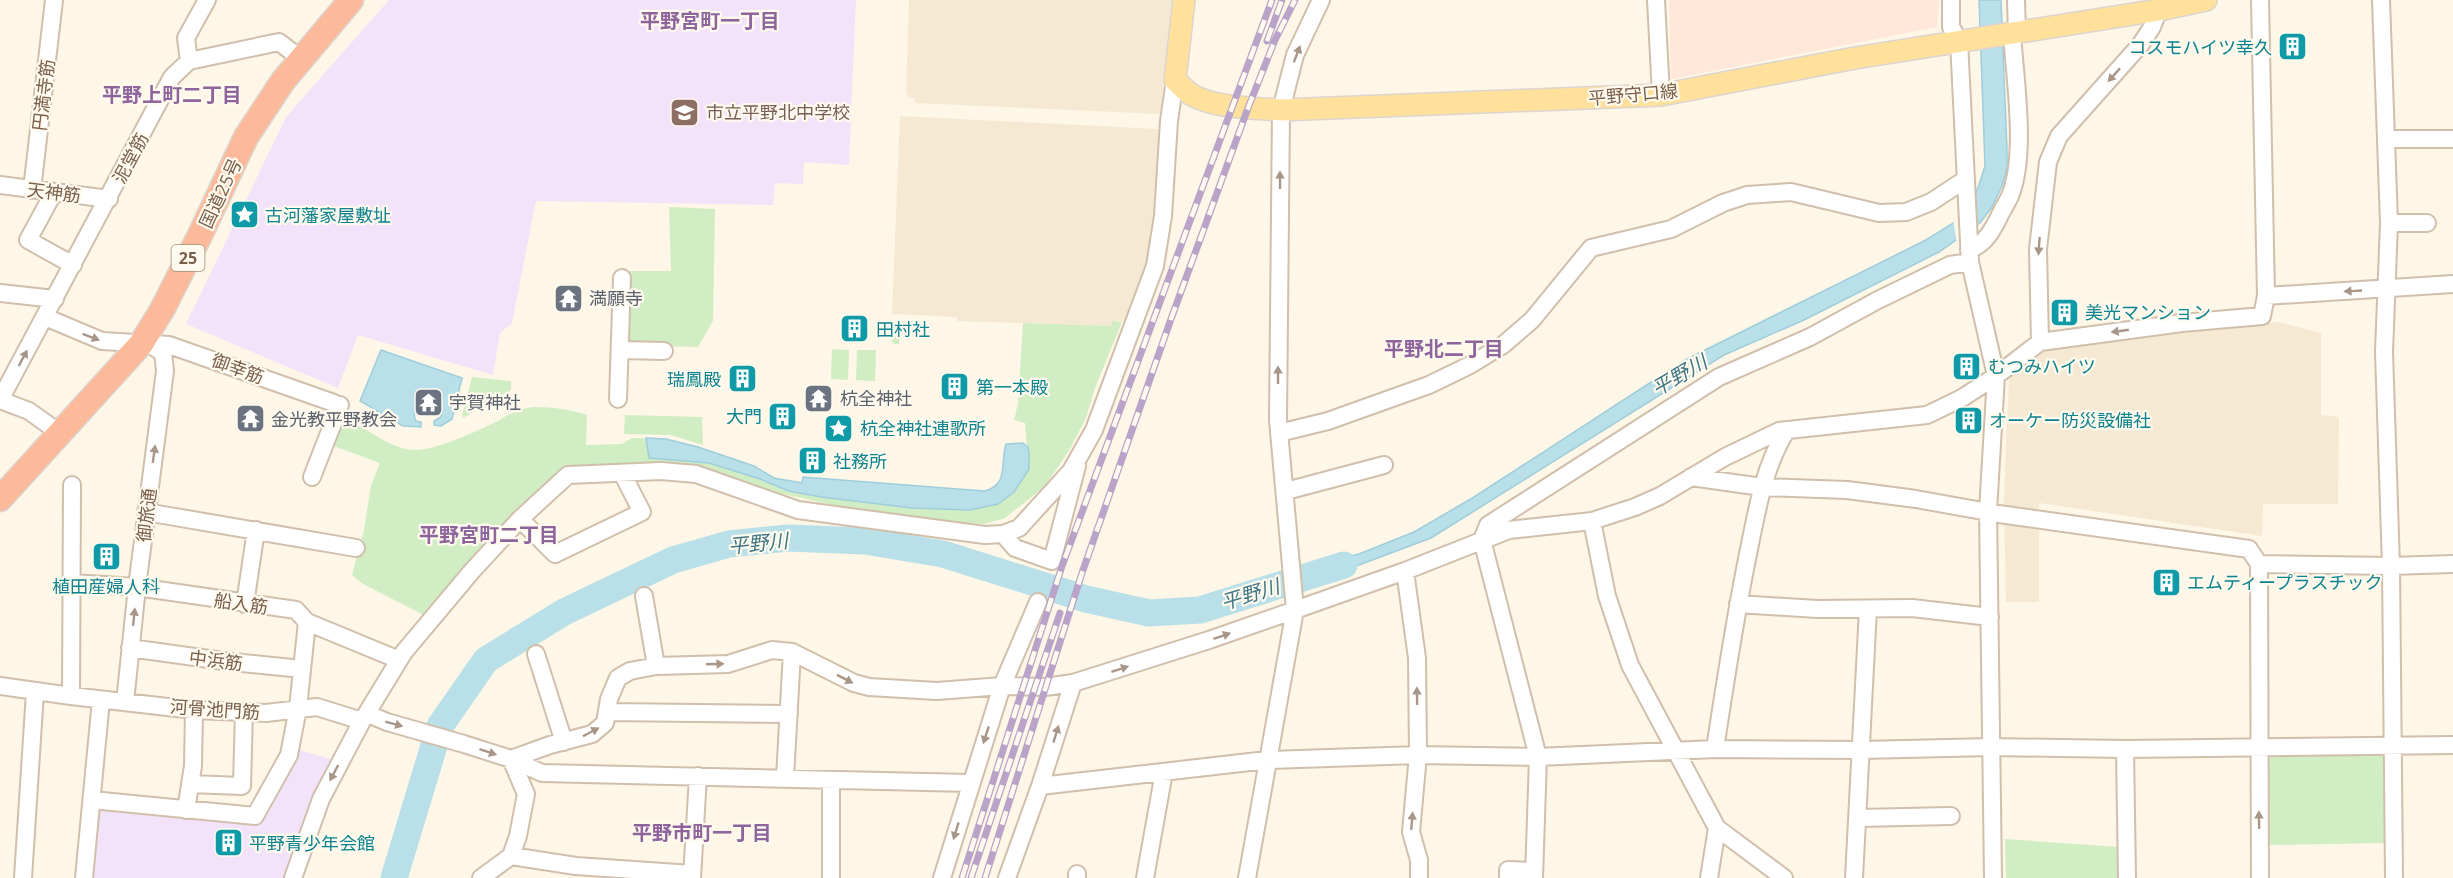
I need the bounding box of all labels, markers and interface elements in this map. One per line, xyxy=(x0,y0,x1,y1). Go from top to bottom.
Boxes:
district label: 平野宮町一丁目 xyxy=(640,7,780,34)
building icon: コスモハイツ幸久 xyxy=(2277,31,2309,63)
place label: コスモハイツ幸久 xyxy=(2128,35,2272,59)
one-way arrow xyxy=(1292,45,1302,63)
street label: 円満寺筋 xyxy=(27,58,59,132)
one-way arrow xyxy=(2107,67,2121,82)
street label: 平野守口線 xyxy=(1587,78,1679,110)
district label: 平野上町二丁目 xyxy=(102,81,242,108)
school or university icon: 市立平野北中学校 xyxy=(669,96,701,128)
place label: 市立平野北中学校 xyxy=(706,100,850,124)
street label: 泥堂筋 xyxy=(107,129,153,187)
street label: 国道25号 xyxy=(193,154,247,232)
one-way arrow xyxy=(1275,171,1285,190)
street label: 天神筋 xyxy=(26,177,82,207)
place icon: 古河藩家屋敷址 xyxy=(228,199,260,231)
place label: 古河藩家屋敷址 xyxy=(265,203,391,227)
one-way arrow xyxy=(2034,237,2043,256)
road number: 25 xyxy=(172,245,204,271)
temple icon: 満願寺 xyxy=(552,282,584,314)
place label: 満願寺 xyxy=(589,286,643,310)
one-way arrow xyxy=(2343,287,2362,296)
building icon: 美光マンション xyxy=(2048,296,2080,328)
place label: 美光マンション xyxy=(2085,300,2211,324)
building icon: 田村社 xyxy=(839,313,871,345)
place label: 田村社 xyxy=(876,317,930,341)
one-way arrow xyxy=(2110,326,2129,336)
one-way arrow xyxy=(82,333,100,342)
district label: 平野北二丁目 xyxy=(1384,335,1504,362)
street label: 御幸筋 xyxy=(209,347,267,389)
water label: 平野川 xyxy=(1646,347,1713,402)
one-way arrow xyxy=(18,350,28,367)
building icon: むつみハイツ xyxy=(1951,350,1983,382)
place label: むつみハイツ xyxy=(1988,354,2096,378)
building icon: 瑞鳳殿 xyxy=(726,363,758,395)
one-way arrow xyxy=(1273,366,1283,385)
place label: 瑞鳳殿 xyxy=(667,367,721,391)
building icon: 第一本殿 xyxy=(939,371,971,403)
place label: 第一本殿 xyxy=(976,375,1048,399)
temple icon: 杭全神社 xyxy=(803,382,835,414)
temple icon: 宇賀神社 xyxy=(412,386,444,418)
place label: 杭全神社 xyxy=(840,386,912,410)
place label: 宇賀神社 xyxy=(449,390,521,414)
building icon: 大門 xyxy=(767,400,799,432)
temple icon: 金光教平野教会 xyxy=(234,403,266,435)
place label: 大門 xyxy=(726,404,762,428)
building icon: オーケー防災設備社 xyxy=(1952,404,1984,436)
place label: 金光教平野教会 xyxy=(271,407,397,431)
place label: オーケー防災設備社 xyxy=(1989,408,2151,432)
place icon: 杭全神社連歌所 xyxy=(823,412,855,444)
place label: 杭全神社連歌所 xyxy=(860,416,986,440)
one-way arrow xyxy=(149,444,158,463)
building icon: 社務所 xyxy=(796,445,828,477)
place label: 社務所 xyxy=(833,449,887,473)
street label: 御旅通 xyxy=(131,487,161,543)
district label: 平野宮町二丁目 xyxy=(419,521,559,548)
water label: 平野川 xyxy=(727,526,791,560)
building icon: 植田産婦人科 xyxy=(90,541,122,573)
building icon: エムティープラスチック xyxy=(2150,566,2182,598)
place label: エムティープラスチック xyxy=(2187,570,2382,594)
water label: 平野川 xyxy=(1217,572,1285,616)
place label: 植田産婦人科 xyxy=(52,574,160,598)
street label: 船入筋 xyxy=(213,587,269,619)
one-way arrow xyxy=(129,608,138,627)
one-way arrow xyxy=(1213,630,1231,640)
street label: 中浜筋 xyxy=(188,645,244,675)
one-way arrow xyxy=(705,660,724,669)
one-way arrow xyxy=(1111,663,1129,673)
one-way arrow xyxy=(836,674,853,683)
one-way arrow xyxy=(1412,687,1422,706)
street label: 河骨池門筋 xyxy=(169,694,261,724)
one-way arrow xyxy=(385,720,403,729)
one-way arrow xyxy=(1052,725,1062,743)
one-way arrow xyxy=(981,726,991,744)
one-way arrow xyxy=(583,727,600,737)
one-way arrow xyxy=(479,747,497,757)
one-way arrow xyxy=(329,765,339,782)
one-way arrow xyxy=(2254,810,2264,829)
one-way arrow xyxy=(1407,811,1417,830)
district label: 平野市町一丁目 xyxy=(632,819,772,846)
one-way arrow xyxy=(951,822,960,840)
building icon: 平野青少年会館 xyxy=(212,827,244,859)
place label: 平野青少年会館 xyxy=(249,831,375,855)

